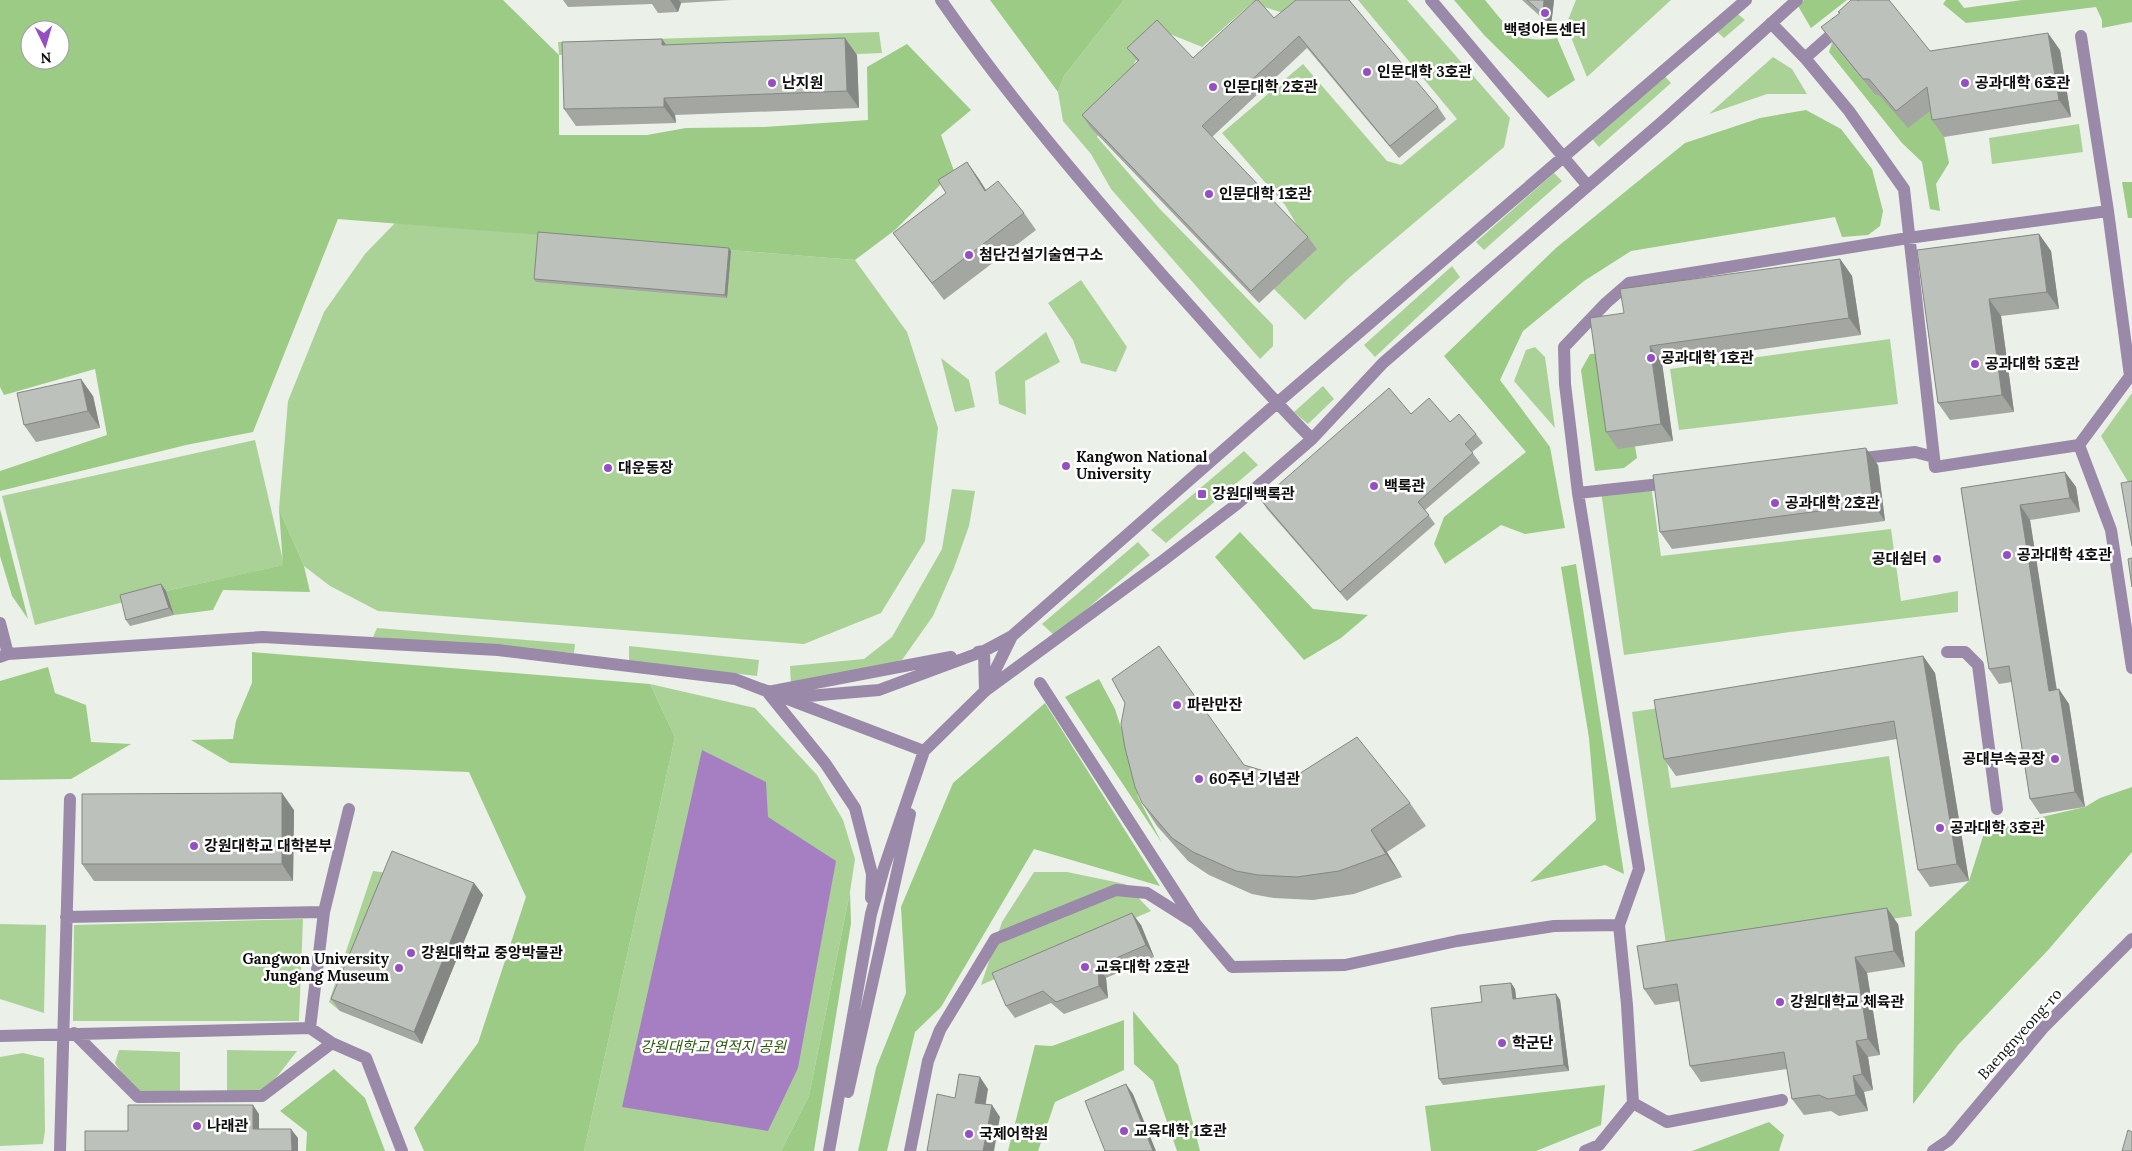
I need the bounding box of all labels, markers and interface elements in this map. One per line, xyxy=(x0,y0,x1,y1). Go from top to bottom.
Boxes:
marker: 백령아트센터 xyxy=(1539,7,1551,19)
north arrow xyxy=(20,20,70,70)
place label: 백령아트센터 xyxy=(1504,20,1586,39)
text: N xyxy=(40,49,52,67)
place label: 인문대학 3호관 xyxy=(1377,62,1472,81)
marker: 인문대학 3호관 xyxy=(1361,66,1373,78)
place label: 난지원 xyxy=(782,73,823,92)
place label: 공과대학 6호관 xyxy=(1975,73,2071,92)
marker: 난지원 xyxy=(766,77,778,89)
place label: 인문대학 2호관 xyxy=(1223,77,1318,96)
marker: 공과대학 6호관 xyxy=(1959,77,1971,89)
marker: 인문대학 2호관 xyxy=(1207,81,1219,93)
place label: 인문대학 1호관 xyxy=(1219,184,1312,203)
marker: 인문대학 1호관 xyxy=(1203,188,1215,200)
place label: 첨단건설기술연구소 xyxy=(979,245,1103,264)
marker: 첨단건설기술연구소 xyxy=(963,249,975,261)
place label: 공과대학 1호관 xyxy=(1661,348,1754,367)
marker: 공과대학 1호관 xyxy=(1645,352,1657,364)
place label: 공과대학 5호관 xyxy=(1985,354,2080,373)
marker: 공과대학 5호관 xyxy=(1969,358,1981,370)
place label: Kangwon National University xyxy=(1076,447,1208,483)
place label: 대운동장 xyxy=(618,458,673,477)
marker: Kangwon National University xyxy=(1060,460,1072,472)
marker: 대운동장 xyxy=(602,462,614,474)
place label: 백록관 xyxy=(1384,476,1426,495)
marker: 백록관 xyxy=(1368,480,1380,492)
place label: 강원대백록관 xyxy=(1212,484,1295,503)
marker: 강원대백록관 xyxy=(1196,488,1208,500)
place label: 공과대학 2호관 xyxy=(1785,493,1880,512)
marker: 공과대학 2호관 xyxy=(1769,497,1781,509)
place label: 공과대학 4호관 xyxy=(2017,545,2112,564)
place label: 공대쉼터 xyxy=(1872,549,1927,568)
marker: 공과대학 4호관 xyxy=(2001,549,2013,561)
marker: 공대쉼터 xyxy=(1931,553,1943,565)
place label: 파란만잔 xyxy=(1187,695,1242,714)
marker: 파란만잔 xyxy=(1171,699,1183,711)
place label: 공대부속공장 xyxy=(1962,749,2045,768)
marker: 공대부속공장 xyxy=(2049,753,2061,765)
place label: 60주년 기념관 xyxy=(1209,769,1300,788)
marker: 60주년 기념관 xyxy=(1193,773,1205,785)
place label: 공과대학 3호관 xyxy=(1950,818,2045,837)
marker: 공과대학 3호관 xyxy=(1934,822,1946,834)
place label: 강원대학교 대학본부 xyxy=(204,836,332,855)
marker: 강원대학교 대학본부 xyxy=(188,840,200,852)
place label: 강원대학교 중앙박물관 xyxy=(421,943,563,962)
marker: 강원대학교 중앙박물관 xyxy=(405,947,417,959)
place label: Gangwon University Jungang Museum xyxy=(242,949,390,985)
place label: 교육대학 2호관 xyxy=(1095,957,1190,976)
marker: 교육대학 2호관 xyxy=(1079,961,1091,973)
marker: Gangwon University Jungang Museum xyxy=(393,962,405,974)
street label: Baengnyeong-ro xyxy=(1974,984,2066,1083)
place label: 강원대학교 체육관 xyxy=(1790,992,1905,1011)
marker: 강원대학교 체육관 xyxy=(1774,996,1786,1008)
place label: 학군단 xyxy=(1512,1033,1554,1052)
park label: 강원대학교 연적지 공원 xyxy=(640,1037,787,1056)
marker: 학군단 xyxy=(1496,1037,1508,1049)
place label: 나래관 xyxy=(207,1116,249,1135)
marker: 나래관 xyxy=(191,1120,203,1132)
place label: 교육대학 1호관 xyxy=(1134,1121,1227,1140)
place label: 국제어학원 xyxy=(979,1124,1048,1143)
marker: 교육대학 1호관 xyxy=(1118,1125,1130,1137)
marker: 국제어학원 xyxy=(963,1128,975,1140)

